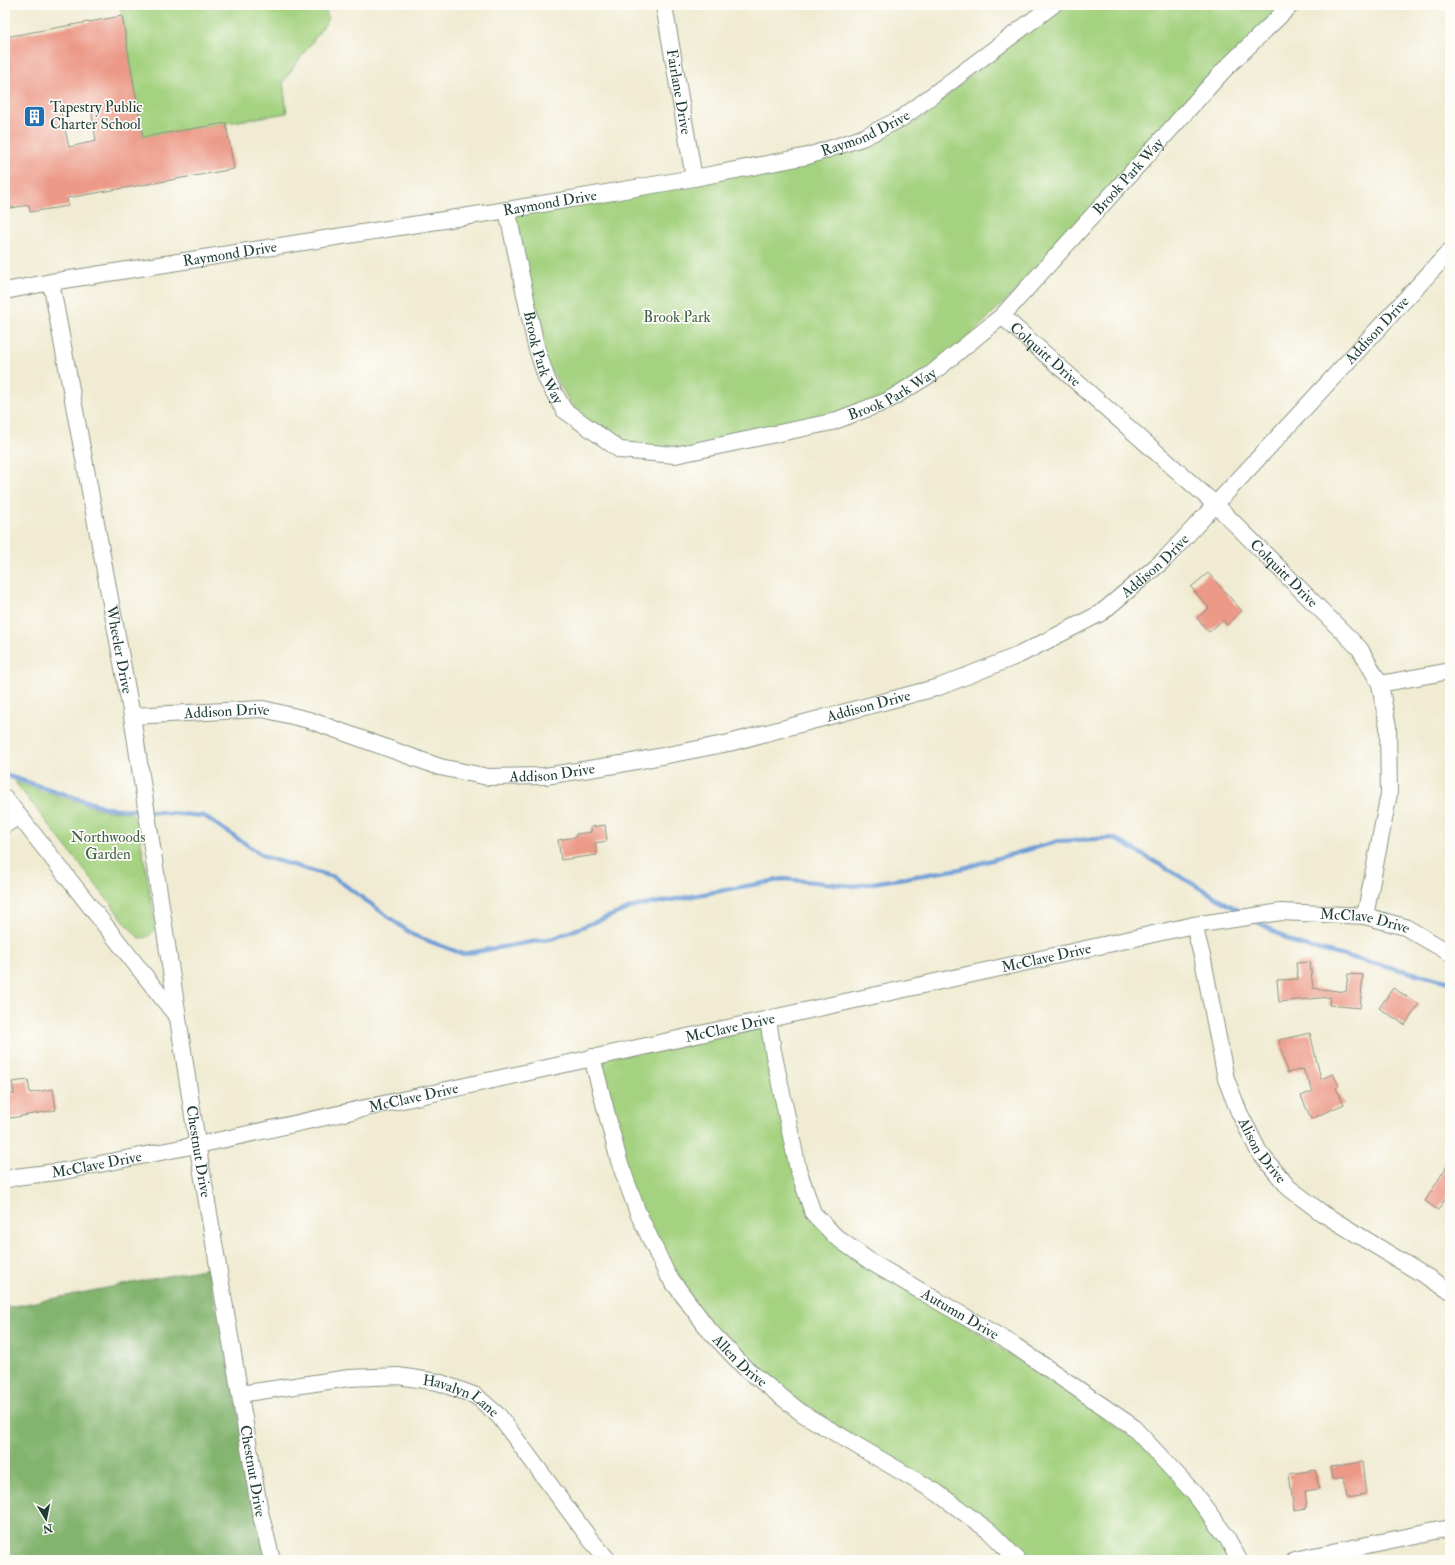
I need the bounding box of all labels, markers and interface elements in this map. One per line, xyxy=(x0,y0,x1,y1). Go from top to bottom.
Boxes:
street label: Fairlane Drive xyxy=(662,48,695,136)
place label: Tapestry Public Charter School xyxy=(50,98,142,134)
building icon: Tapestry Public Charter School xyxy=(21,103,47,129)
street label: Raymond Drive xyxy=(819,106,914,161)
street label: Brook Park Way xyxy=(1089,134,1168,219)
street label: Raymond Drive xyxy=(502,186,598,221)
street label: Raymond Drive xyxy=(182,237,278,271)
street label: Addison Drive xyxy=(1340,292,1413,369)
park label: Brook Park xyxy=(643,308,711,327)
street label: Brook Park Way xyxy=(519,309,568,408)
street label: Colquitt Drive xyxy=(1006,318,1085,391)
street label: Brook Park Way xyxy=(845,364,941,425)
street label: Addison Drive xyxy=(1116,530,1193,603)
street label: Colquitt Drive xyxy=(1246,535,1322,612)
street label: Wheeler Drive xyxy=(101,603,137,695)
street label: Addison Drive xyxy=(824,686,913,727)
street label: Addison Drive xyxy=(182,700,272,723)
street label: Addison Drive xyxy=(508,759,596,787)
park label: Northwoods Garden xyxy=(71,828,145,864)
street label: McClave Drive xyxy=(1320,905,1414,938)
street label: McClave Drive xyxy=(1000,939,1093,977)
street label: McClave Drive xyxy=(683,1009,777,1047)
street label: McClave Drive xyxy=(367,1079,460,1117)
street label: Chestnut Drive xyxy=(182,1104,215,1199)
street label: Alison Drive xyxy=(1233,1114,1290,1188)
street label: McClave Drive xyxy=(51,1147,143,1182)
street label: Autumn Drive xyxy=(917,1284,1002,1344)
street label: Allen Drive xyxy=(707,1330,771,1392)
street label: Havalyn Lane xyxy=(421,1371,503,1422)
street label: Chestnut Drive xyxy=(235,1424,270,1519)
north arrow xyxy=(26,1499,66,1539)
text: N xyxy=(41,1521,55,1536)

